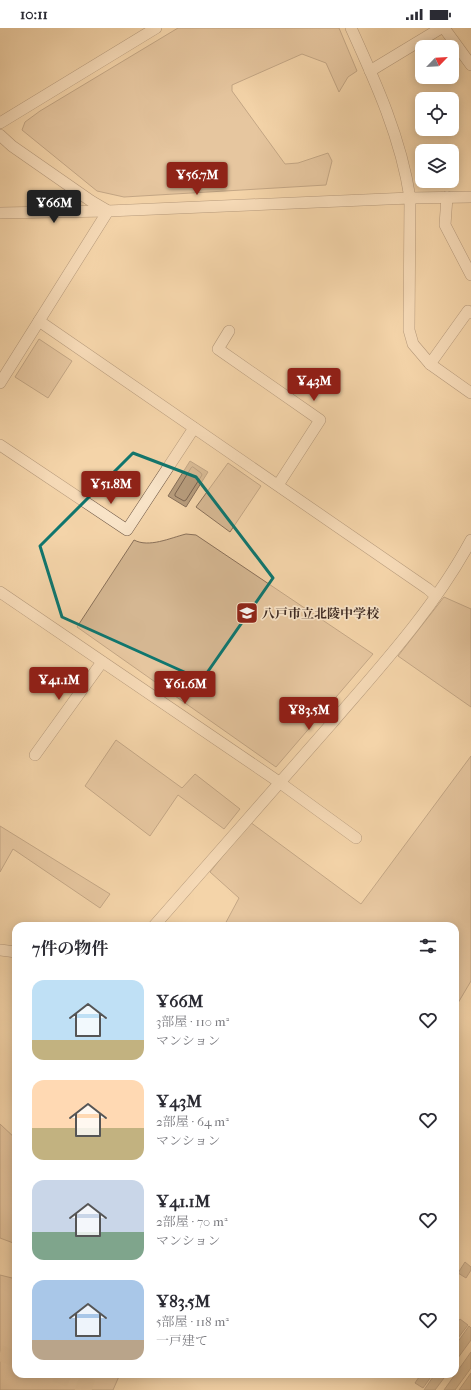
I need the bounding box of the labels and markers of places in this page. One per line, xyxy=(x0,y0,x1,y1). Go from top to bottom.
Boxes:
pin: ¥56.7M xyxy=(164,162,230,196)
pin: ¥66M xyxy=(30,190,78,224)
pin: ¥43M xyxy=(290,368,338,402)
pin: ¥51.8M xyxy=(78,471,144,505)
school or university icon: 八戸市立北陵中学校 xyxy=(234,600,260,626)
place label: 八戸市立北陵中学校 xyxy=(262,606,380,621)
pin: ¥41.1M xyxy=(26,667,92,701)
pin: ¥61.6M xyxy=(152,671,218,705)
pin: ¥83.5M xyxy=(276,697,342,731)

